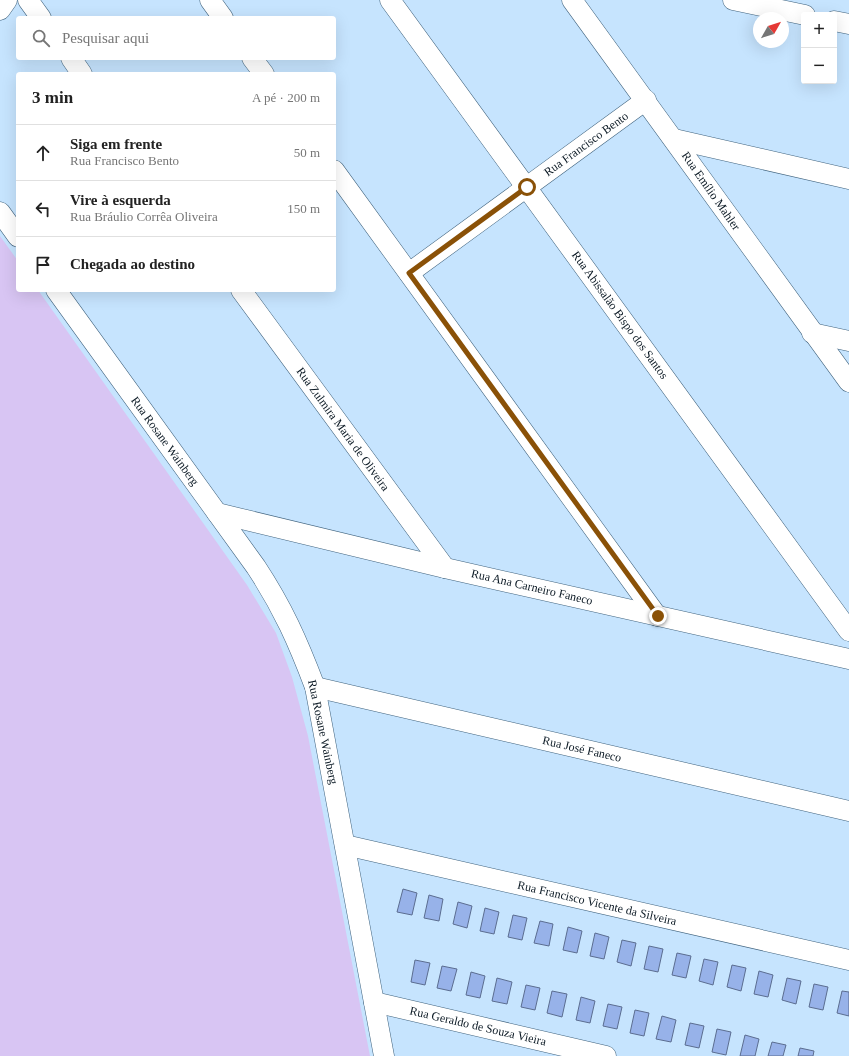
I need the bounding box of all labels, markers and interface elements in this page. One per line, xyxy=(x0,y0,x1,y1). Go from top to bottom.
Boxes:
north arrow xyxy=(753,12,789,48)
map controls xyxy=(801,12,837,84)
button: + xyxy=(801,12,837,48)
search box xyxy=(16,16,336,60)
icon: search xyxy=(30,27,52,49)
text: Pesquisar aqui xyxy=(62,30,149,46)
button: − xyxy=(801,48,837,84)
text: 3 min xyxy=(32,88,73,107)
text: A pé · 200 m xyxy=(252,90,320,105)
street label: Rua Francisco Bento xyxy=(541,109,631,179)
text: Siga em frente xyxy=(70,136,162,152)
icon: ahead xyxy=(32,142,54,164)
text: 50 m xyxy=(294,145,320,160)
street label: Rua Emílio Mahler xyxy=(679,149,743,233)
text: Rua Francisco Bento xyxy=(70,153,179,168)
route start xyxy=(518,178,536,196)
text: Vire à esquerda xyxy=(70,192,171,208)
icon: left xyxy=(32,198,54,220)
text: 150 m xyxy=(287,201,320,216)
text: Rua Bráulio Corrêa Oliveira xyxy=(70,209,218,224)
street label: Rua Abissalão Bispo dos Santos xyxy=(569,248,671,382)
icon: arrive xyxy=(32,254,54,276)
text: Chegada ao destino xyxy=(70,256,195,272)
street label: Rua Zulmira Maria de Oliveira xyxy=(293,364,393,494)
street label: Rua Rosane Wainberg xyxy=(128,394,202,488)
street label: Rua Ana Carneiro Faneco xyxy=(470,566,594,608)
route end xyxy=(649,607,667,625)
street label: Rua Rosane Wainberg xyxy=(305,678,341,786)
street label: Rua José Faneco xyxy=(541,733,623,765)
street label: Rua Francisco Vicente da Silveira xyxy=(516,878,679,928)
street label: Rua Geraldo de Souza Vieira xyxy=(408,1003,548,1049)

